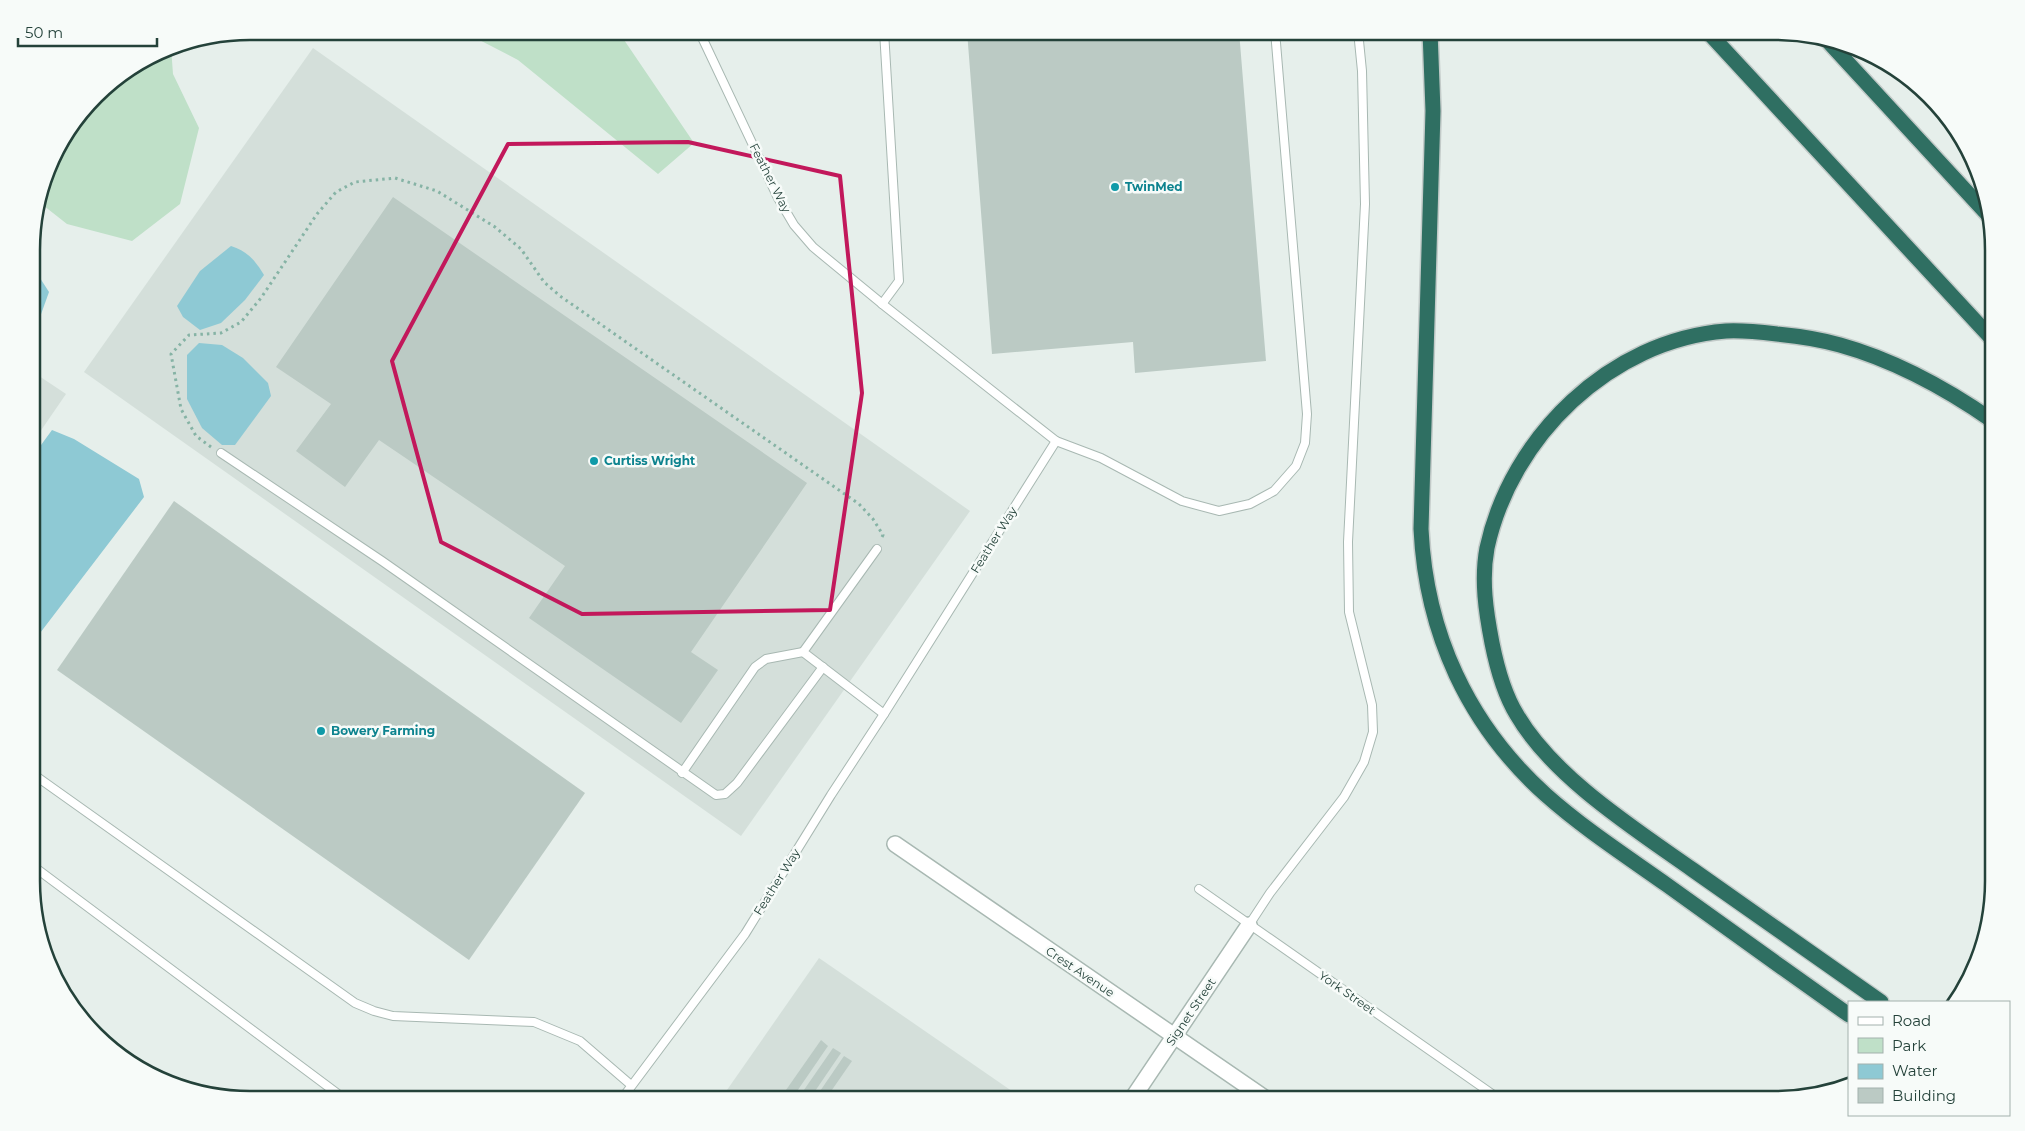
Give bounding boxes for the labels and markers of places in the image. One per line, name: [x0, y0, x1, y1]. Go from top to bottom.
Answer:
place label: TwinMed: [1125, 179, 1183, 194]
marker: TwinMed: [1109, 181, 1121, 193]
place label: Curtiss Wright: [604, 453, 696, 468]
marker: Curtiss Wright: [588, 455, 600, 467]
place label: Bowery Farming: [331, 723, 435, 738]
marker: Bowery Farming: [315, 725, 327, 737]

